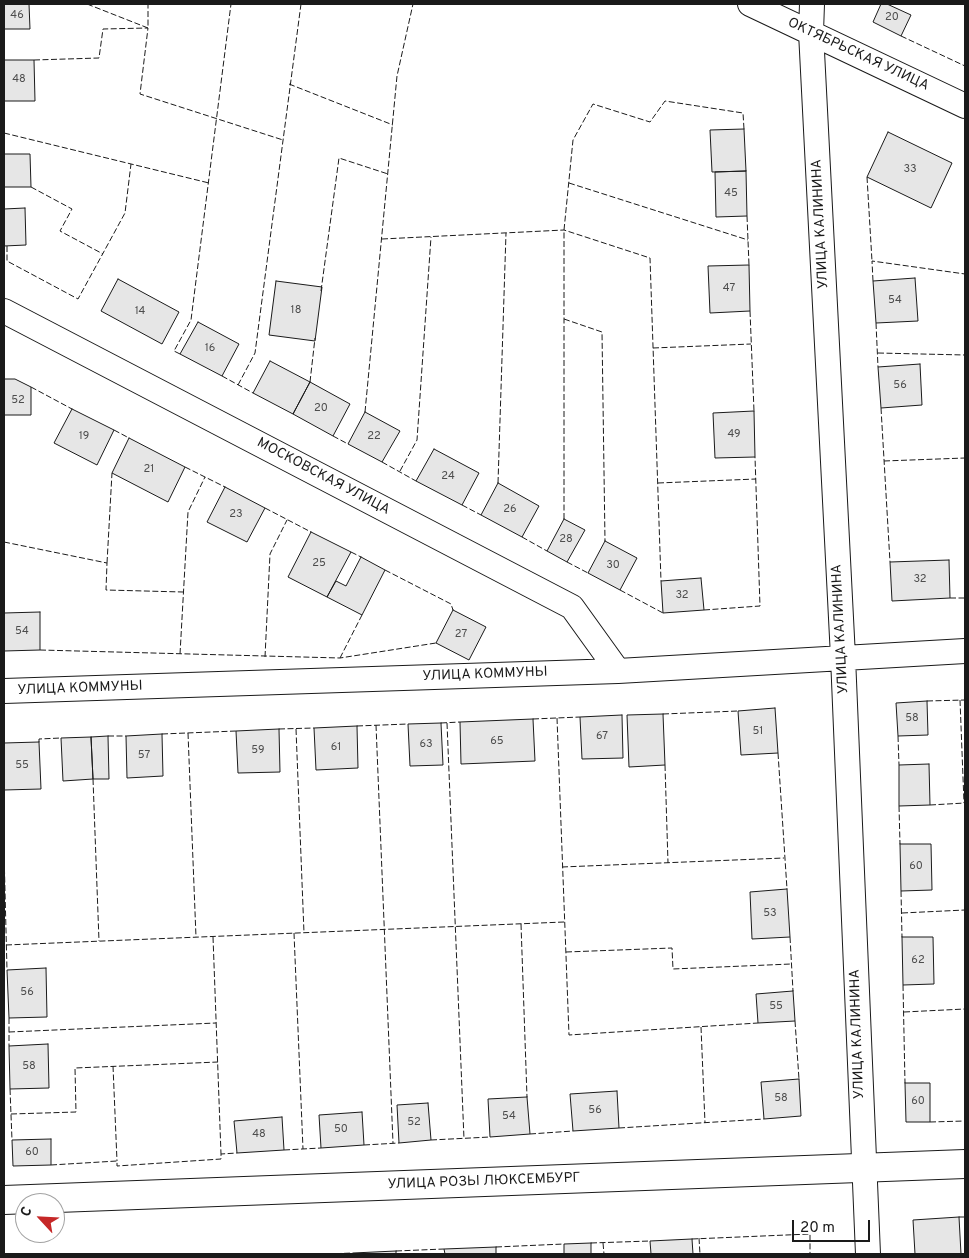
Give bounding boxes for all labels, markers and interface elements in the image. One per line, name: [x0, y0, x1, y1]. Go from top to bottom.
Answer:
house number: 46: [10, 9, 24, 23]
house number: 20: [885, 11, 899, 25]
street label: ОКТЯБРЬСКАЯ УЛИЦА: [785, 15, 931, 95]
house number: 48: [12, 73, 26, 87]
street label: УЛИЦА КАЛИНИНА: [809, 159, 833, 289]
house number: 33: [903, 163, 917, 177]
house number: 45: [724, 187, 738, 201]
house number: 47: [723, 282, 735, 296]
house number: 54: [888, 294, 902, 308]
house number: 18: [291, 304, 301, 318]
house number: 14: [135, 305, 145, 319]
house number: 16: [205, 342, 215, 356]
house number: 56: [893, 379, 907, 393]
house number: 52: [11, 394, 25, 408]
house number: 20: [314, 402, 328, 416]
house number: 49: [727, 428, 741, 442]
house number: 19: [79, 430, 89, 444]
house number: 22: [367, 430, 381, 444]
street label: МОСКОВСКАЯ УЛИЦА: [254, 435, 392, 519]
house number: 21: [144, 463, 154, 477]
house number: 24: [441, 470, 455, 484]
house number: 26: [503, 503, 517, 517]
house number: 23: [229, 508, 243, 522]
house number: 28: [559, 533, 573, 547]
house number: 25: [312, 557, 326, 571]
house number: 30: [606, 559, 620, 573]
street label: УЛИЦА КАЛИНИНА: [829, 564, 853, 694]
house number: 32: [913, 573, 927, 587]
house number: 32: [675, 589, 689, 603]
house number: 54: [15, 625, 29, 639]
house number: 27: [455, 628, 467, 642]
street label: УЛИЦА КОММУНЫ: [422, 664, 548, 686]
street label: УЛИЦА КОММУНЫ: [17, 678, 143, 700]
house number: 58: [905, 712, 919, 726]
house number: 51: [753, 725, 763, 739]
house number: 67: [596, 730, 608, 744]
house number: 65: [490, 735, 504, 749]
house number: 63: [419, 738, 433, 752]
house number: 61: [331, 741, 341, 755]
house number: 59: [251, 744, 265, 758]
house number: 57: [138, 749, 150, 763]
house number: 55: [15, 759, 29, 773]
house number: 60: [909, 860, 923, 874]
house number: 53: [763, 907, 777, 921]
house number: 62: [911, 954, 925, 968]
street label: УЛИЦА КАЛИНИНА: [847, 969, 869, 1099]
house number: 56: [20, 986, 34, 1000]
house number: 55: [769, 1000, 783, 1014]
house number: 58: [22, 1060, 36, 1074]
house number: 58: [774, 1092, 788, 1106]
house number: 60: [911, 1095, 925, 1109]
house number: 56: [588, 1104, 602, 1118]
house number: 54: [502, 1110, 516, 1124]
house number: 52: [407, 1116, 421, 1130]
house number: 50: [334, 1123, 348, 1137]
house number: 48: [252, 1128, 266, 1142]
house number: 60: [25, 1146, 39, 1160]
street label: УЛИЦА РОЗЫ ЛЮКСЕМБУРГ: [387, 1170, 581, 1194]
north arrow: [15, 1193, 65, 1243]
text: С: [17, 1204, 36, 1220]
scale bar: [794, 1210, 872, 1242]
text: 20 m: [800, 1219, 835, 1238]

